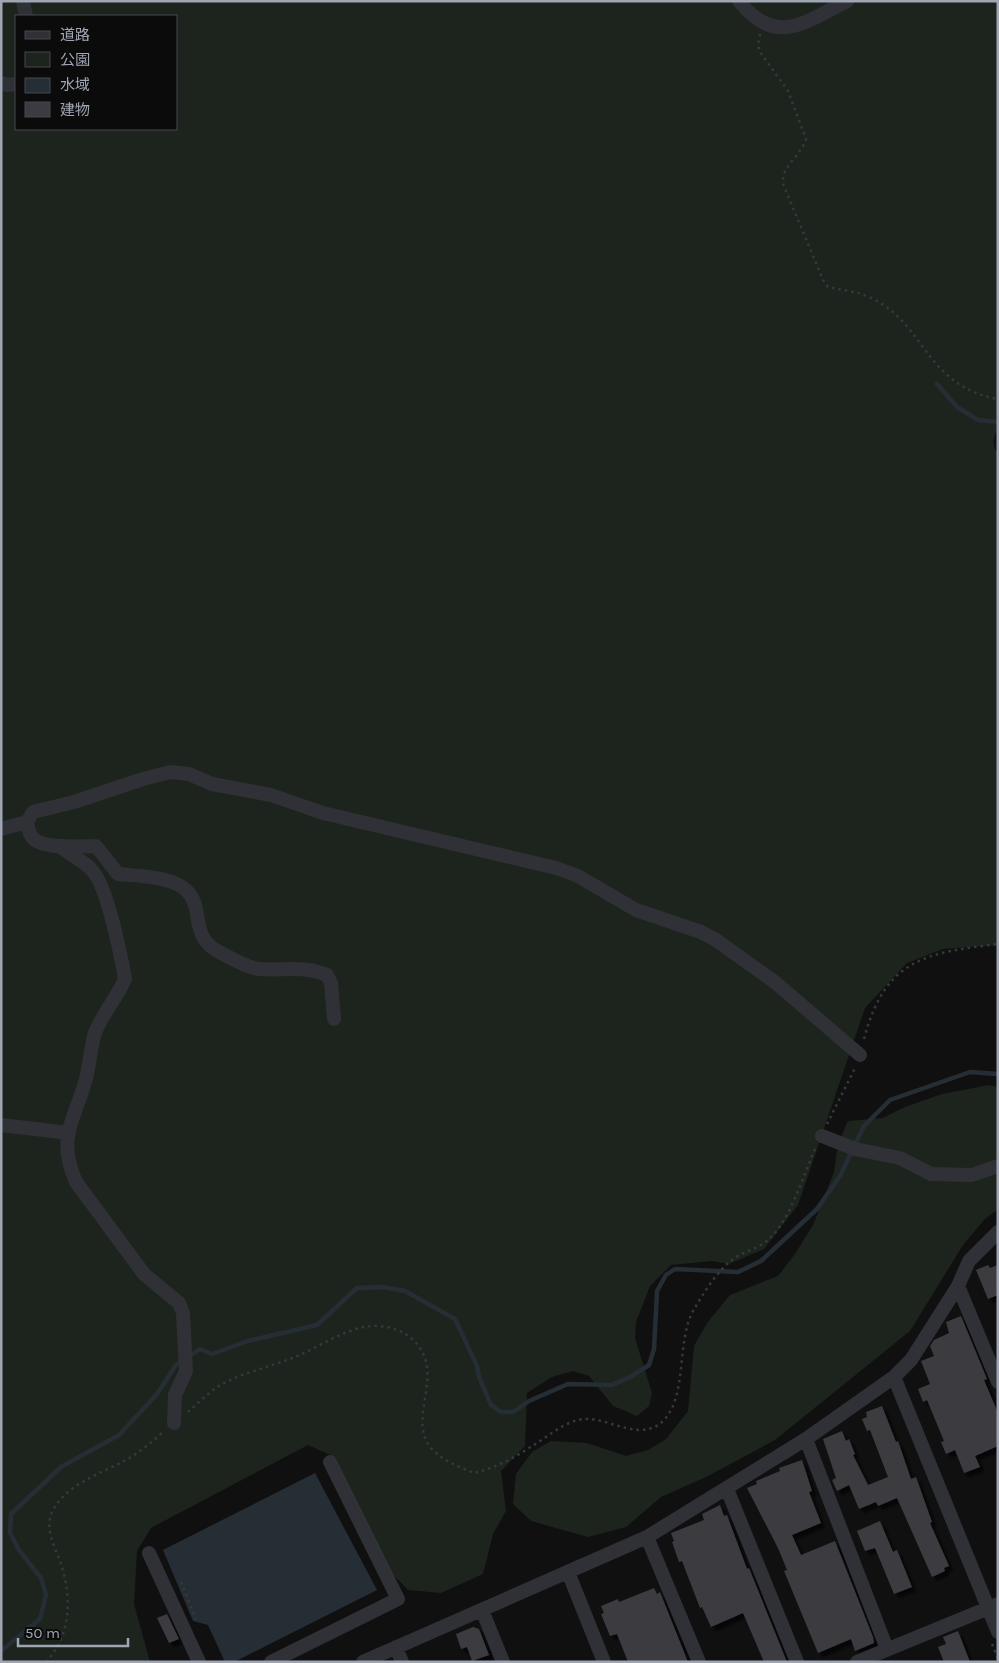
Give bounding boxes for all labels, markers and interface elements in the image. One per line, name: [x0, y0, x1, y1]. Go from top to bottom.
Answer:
legend: [15, 15, 178, 130]
text: 道路: [60, 26, 90, 44]
text: 公園: [60, 51, 90, 69]
text: 水域: [60, 76, 90, 94]
text: 建物: [60, 101, 90, 119]
scale bar: [18, 1616, 128, 1648]
text: 50 m: [25, 1624, 60, 1642]

